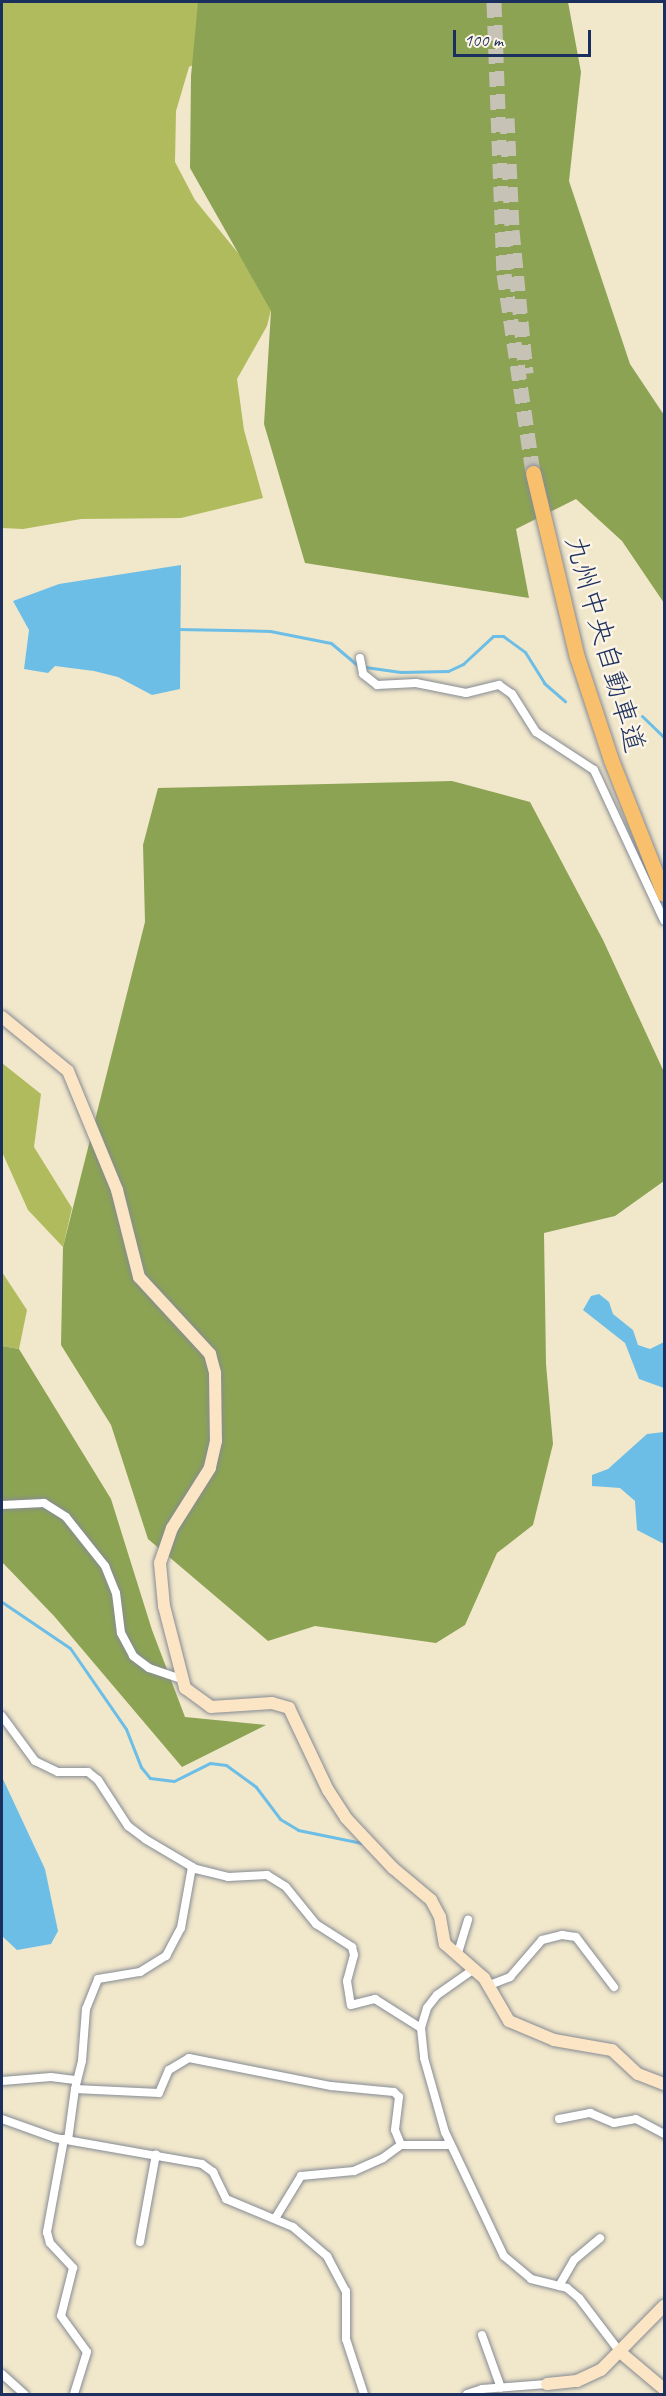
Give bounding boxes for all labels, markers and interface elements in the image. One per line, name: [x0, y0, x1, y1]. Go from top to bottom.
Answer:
scale bar: [456, 18, 594, 56]
text: 100 m: [464, 29, 503, 51]
street label: 九州中央自動車道: [558, 532, 652, 756]

